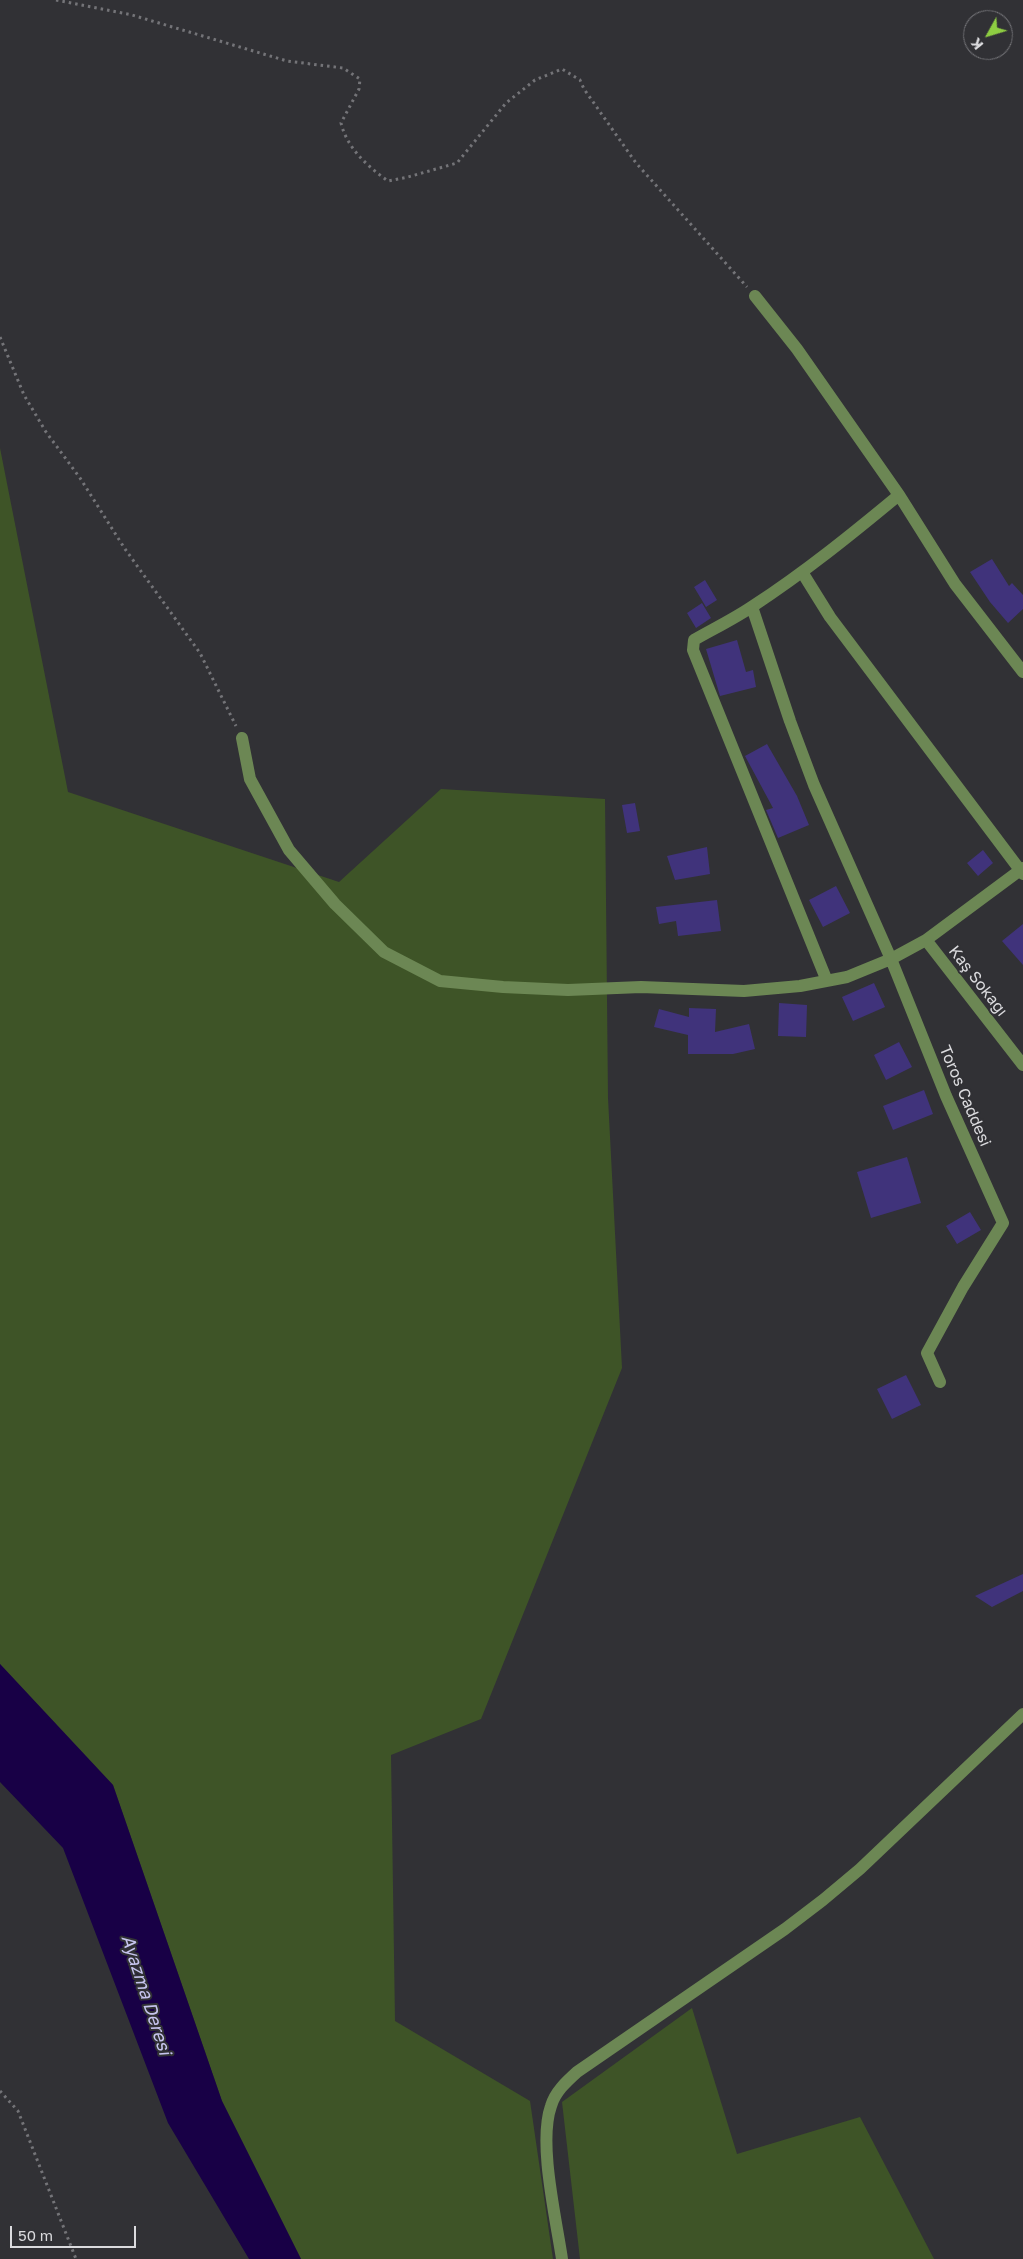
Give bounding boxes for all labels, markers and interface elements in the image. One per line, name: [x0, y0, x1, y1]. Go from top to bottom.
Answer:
north arrow: [963, 10, 1013, 60]
text: K: [967, 35, 987, 53]
street label: Kaş Sokağı: [944, 942, 1012, 1020]
street label: Toros Caddesi: [935, 1043, 995, 1149]
water label: Ayazma Deresi: [116, 1932, 176, 2058]
scale bar: [12, 2216, 139, 2248]
text: 50 m: [18, 2226, 53, 2244]

